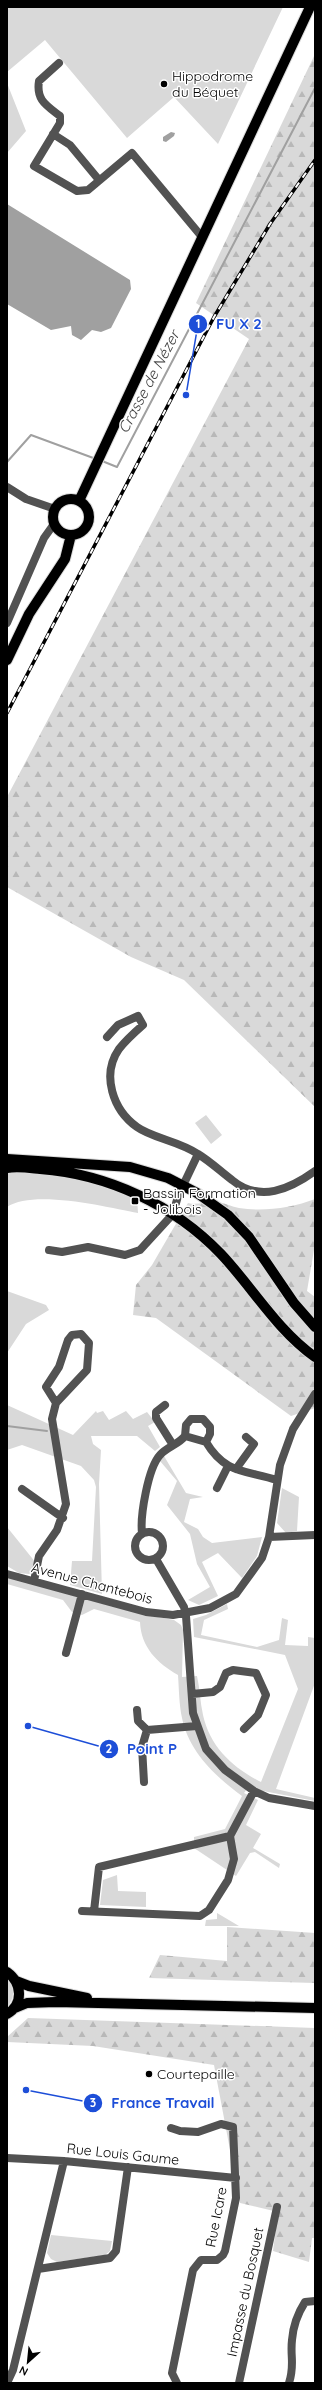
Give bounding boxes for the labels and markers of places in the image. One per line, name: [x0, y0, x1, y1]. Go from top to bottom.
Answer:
place label: Hippodrome du Béquet: [172, 67, 253, 101]
marker: Hippodrome du Béquet: [159, 79, 169, 89]
callout: FU X 2: [188, 310, 270, 337]
place label: Bassin Formation - Jolibois: [143, 1184, 256, 1218]
marker: Bassin Formation - Jolibois: [130, 1196, 140, 1206]
callout: Point P: [99, 1736, 185, 1763]
place label: Courtepaille: [157, 2065, 235, 2083]
marker: Courtepaille: [144, 2069, 154, 2079]
callout: France Travail: [83, 2089, 223, 2116]

